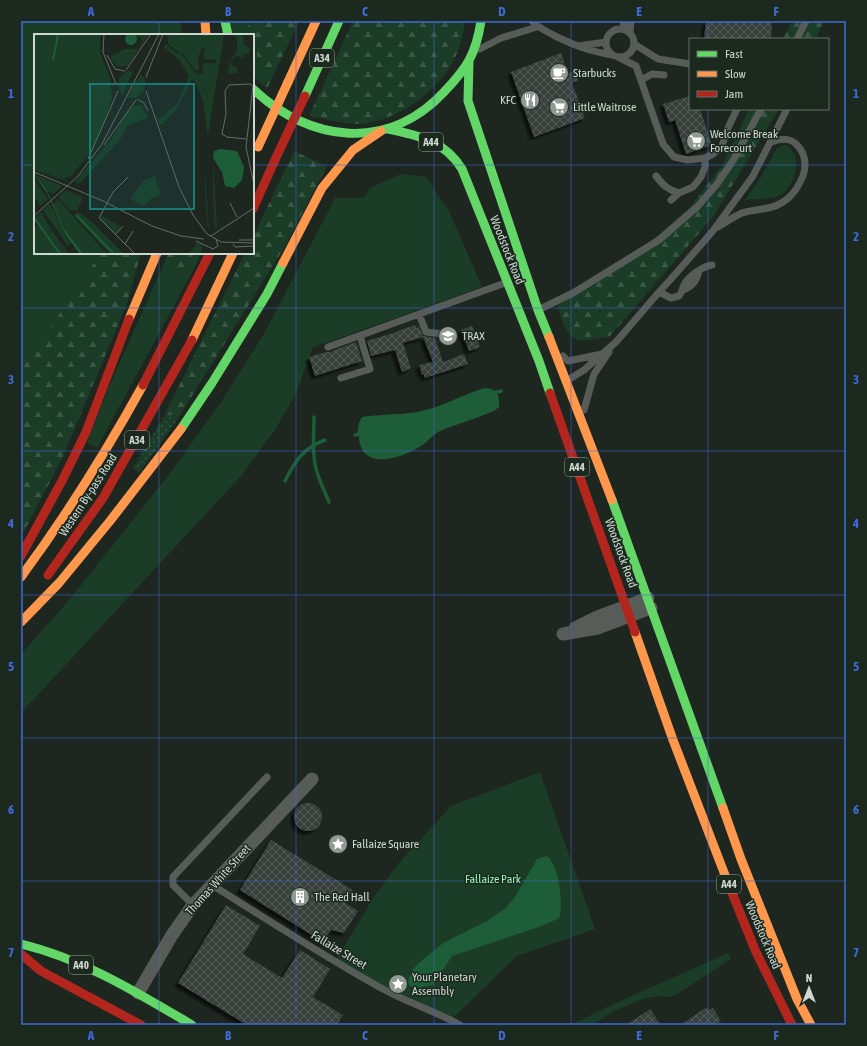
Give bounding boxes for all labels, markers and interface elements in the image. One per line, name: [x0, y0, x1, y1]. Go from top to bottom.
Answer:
text: A: [87, 4, 95, 19]
text: B: [225, 4, 232, 19]
text: C: [362, 4, 368, 19]
text: D: [498, 4, 506, 19]
text: E: [636, 4, 642, 19]
text: F: [773, 4, 779, 19]
inset map: [34, 34, 254, 254]
legend: [689, 38, 829, 110]
text: Fast: [725, 47, 743, 61]
road number: A34: [310, 49, 334, 67]
cafe icon: Starbucks: [548, 62, 570, 84]
place label: Starbucks: [573, 66, 616, 80]
text: Slow: [725, 67, 746, 81]
text: 1: [8, 86, 14, 101]
text: 1: [853, 86, 859, 101]
text: Jam: [725, 87, 743, 101]
restaurant icon: KFC: [519, 89, 541, 111]
place label: KFC: [500, 93, 517, 107]
supermarket icon: Little Waitrose: [548, 96, 570, 118]
place label: Little Waitrose: [573, 100, 636, 114]
place label: Welcome Break Forecourt: [710, 127, 779, 155]
supermarket icon: Welcome Break Forecourt: [685, 130, 707, 152]
road number: A44: [419, 133, 443, 151]
street label: Woodstock Road: [487, 214, 527, 286]
text: 2: [8, 229, 14, 244]
text: 2: [853, 229, 859, 244]
school or university icon: TRAX: [437, 325, 459, 347]
place label: TRAX: [462, 329, 485, 343]
text: 3: [8, 372, 14, 387]
text: 3: [853, 372, 859, 387]
road number: A34: [125, 431, 149, 449]
street label: Western By-pass Road: [56, 451, 120, 539]
road number: A44: [565, 458, 589, 476]
text: 4: [7, 516, 14, 531]
street label: Woodstock Road: [602, 516, 640, 590]
text: 4: [852, 516, 859, 531]
text: 5: [8, 659, 14, 674]
text: 5: [853, 659, 859, 674]
text: 6: [8, 802, 14, 817]
text: 6: [853, 802, 859, 817]
place icon: Fallaize Square: [327, 833, 349, 855]
place label: Fallaize Square: [352, 837, 419, 851]
street label: Thomas White Street: [182, 841, 254, 918]
park label: Fallaize Park: [465, 872, 522, 886]
road number: A44: [717, 875, 741, 893]
building icon: The Red Hall: [289, 886, 311, 908]
place label: The Red Hall: [314, 890, 370, 904]
street label: Woodstock Road: [742, 899, 784, 971]
street label: Fallaize Street: [309, 928, 370, 972]
text: 7: [8, 945, 14, 960]
text: 7: [853, 945, 859, 960]
road number: A40: [69, 956, 93, 974]
north arrow: [789, 968, 829, 1008]
place label: Your Planetary Assembly: [412, 970, 477, 998]
text: N: [806, 972, 812, 984]
place icon: Your Planetary Assembly: [387, 973, 409, 995]
text: A: [87, 1028, 95, 1043]
text: B: [225, 1028, 232, 1043]
text: C: [362, 1028, 368, 1043]
text: D: [498, 1028, 506, 1043]
text: E: [636, 1028, 642, 1043]
text: F: [773, 1028, 779, 1043]

